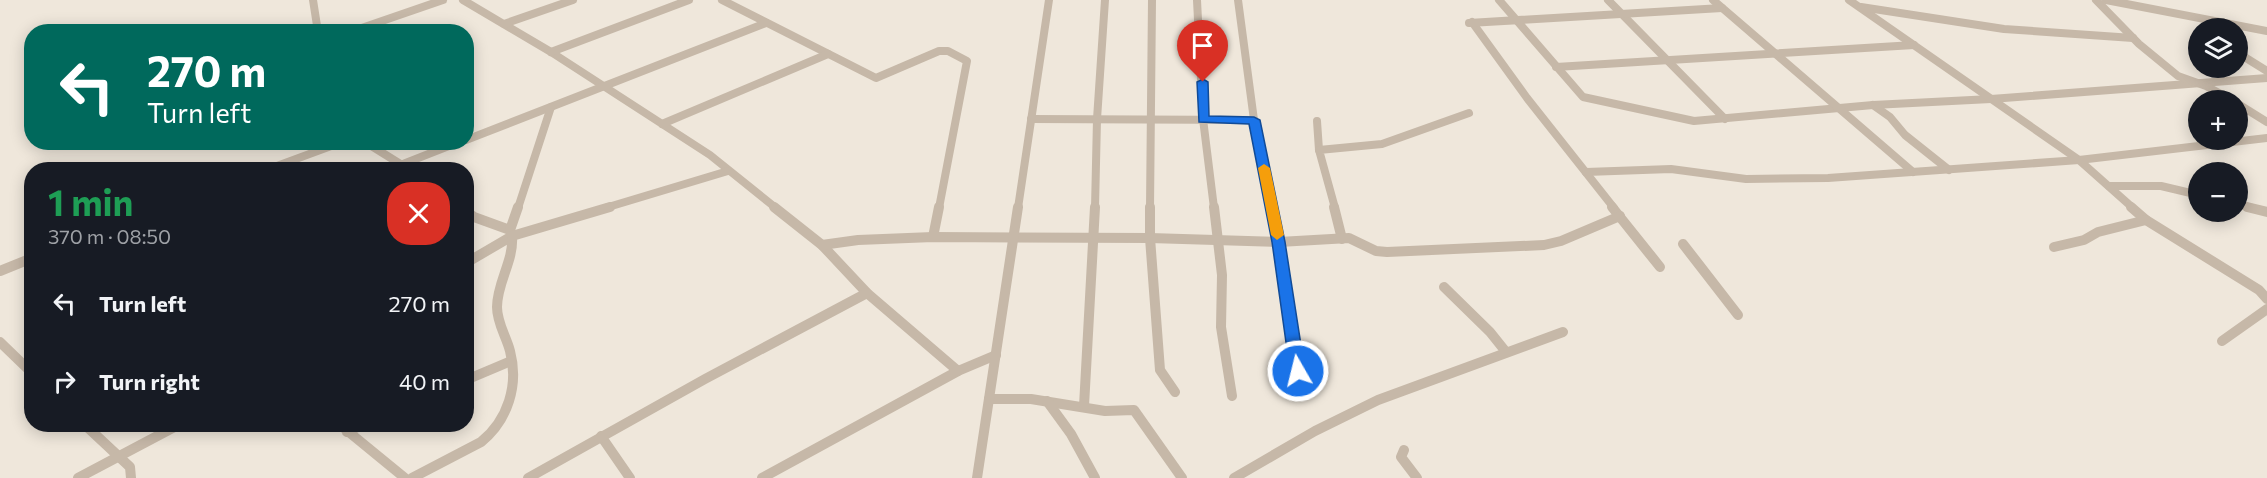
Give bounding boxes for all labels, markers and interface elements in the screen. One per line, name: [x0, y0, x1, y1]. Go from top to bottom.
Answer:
map controls: [2188, 18, 2248, 222]
button: layers: [2188, 18, 2248, 78]
pin: [1177, 20, 1228, 82]
icon: arrive: [1186, 29, 1219, 62]
text: 270 m: [147, 44, 266, 96]
icon: left: [48, 48, 126, 126]
button: +: [2188, 90, 2248, 150]
text: Turn left: [147, 96, 251, 129]
button: −: [2188, 162, 2248, 222]
text: 1 min: [48, 179, 133, 223]
button: close: [387, 182, 450, 245]
text: 370 m · 08:50: [48, 224, 171, 248]
icon: left: [48, 287, 81, 320]
text: Turn left: [99, 290, 186, 317]
text: 270 m: [389, 290, 450, 317]
position arrow: [1266, 339, 1330, 403]
icon: right: [48, 365, 81, 398]
text: Turn right: [99, 368, 200, 395]
text: 40 m: [399, 368, 450, 395]

